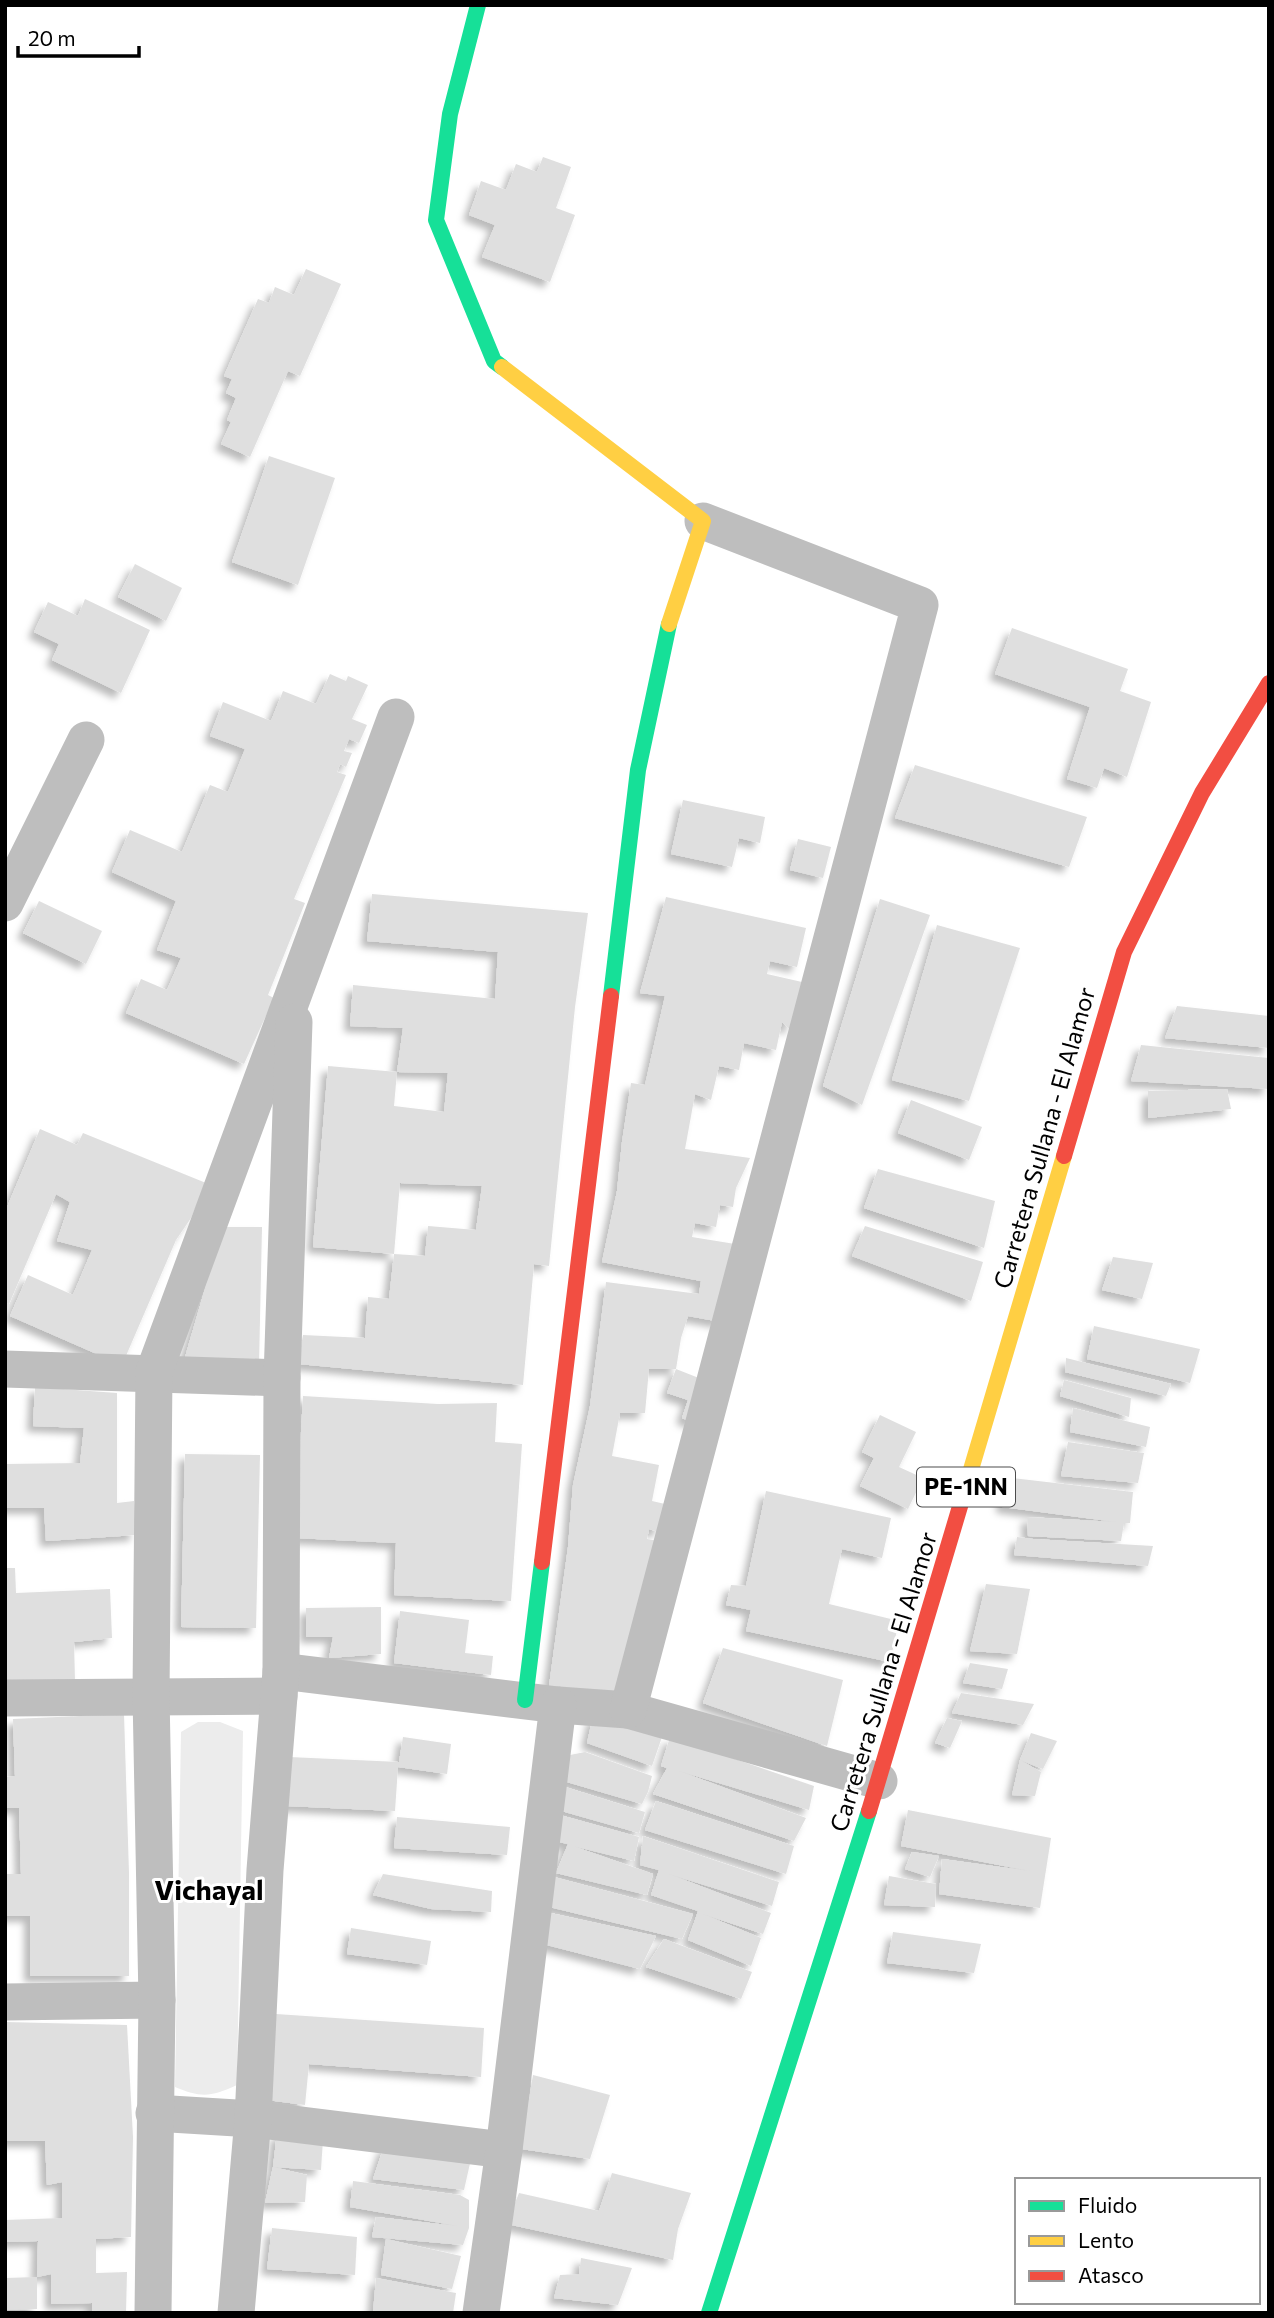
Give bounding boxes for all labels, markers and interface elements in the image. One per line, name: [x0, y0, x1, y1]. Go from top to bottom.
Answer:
scale bar: [18, 14, 138, 58]
text: 20 m: [28, 25, 76, 50]
street label: Carretera Sullana - El Alamor: [987, 983, 1101, 1292]
road number: PE-1NN: [917, 1468, 1015, 1506]
street label: Carretera Sullana - El Alamor: [823, 1528, 942, 1835]
district label: Vichayal: [154, 1872, 264, 1906]
legend: [1015, 2178, 1260, 2304]
text: Fluido: [1078, 2192, 1137, 2217]
text: Lento: [1078, 2227, 1134, 2252]
text: Atasco: [1078, 2262, 1144, 2287]

